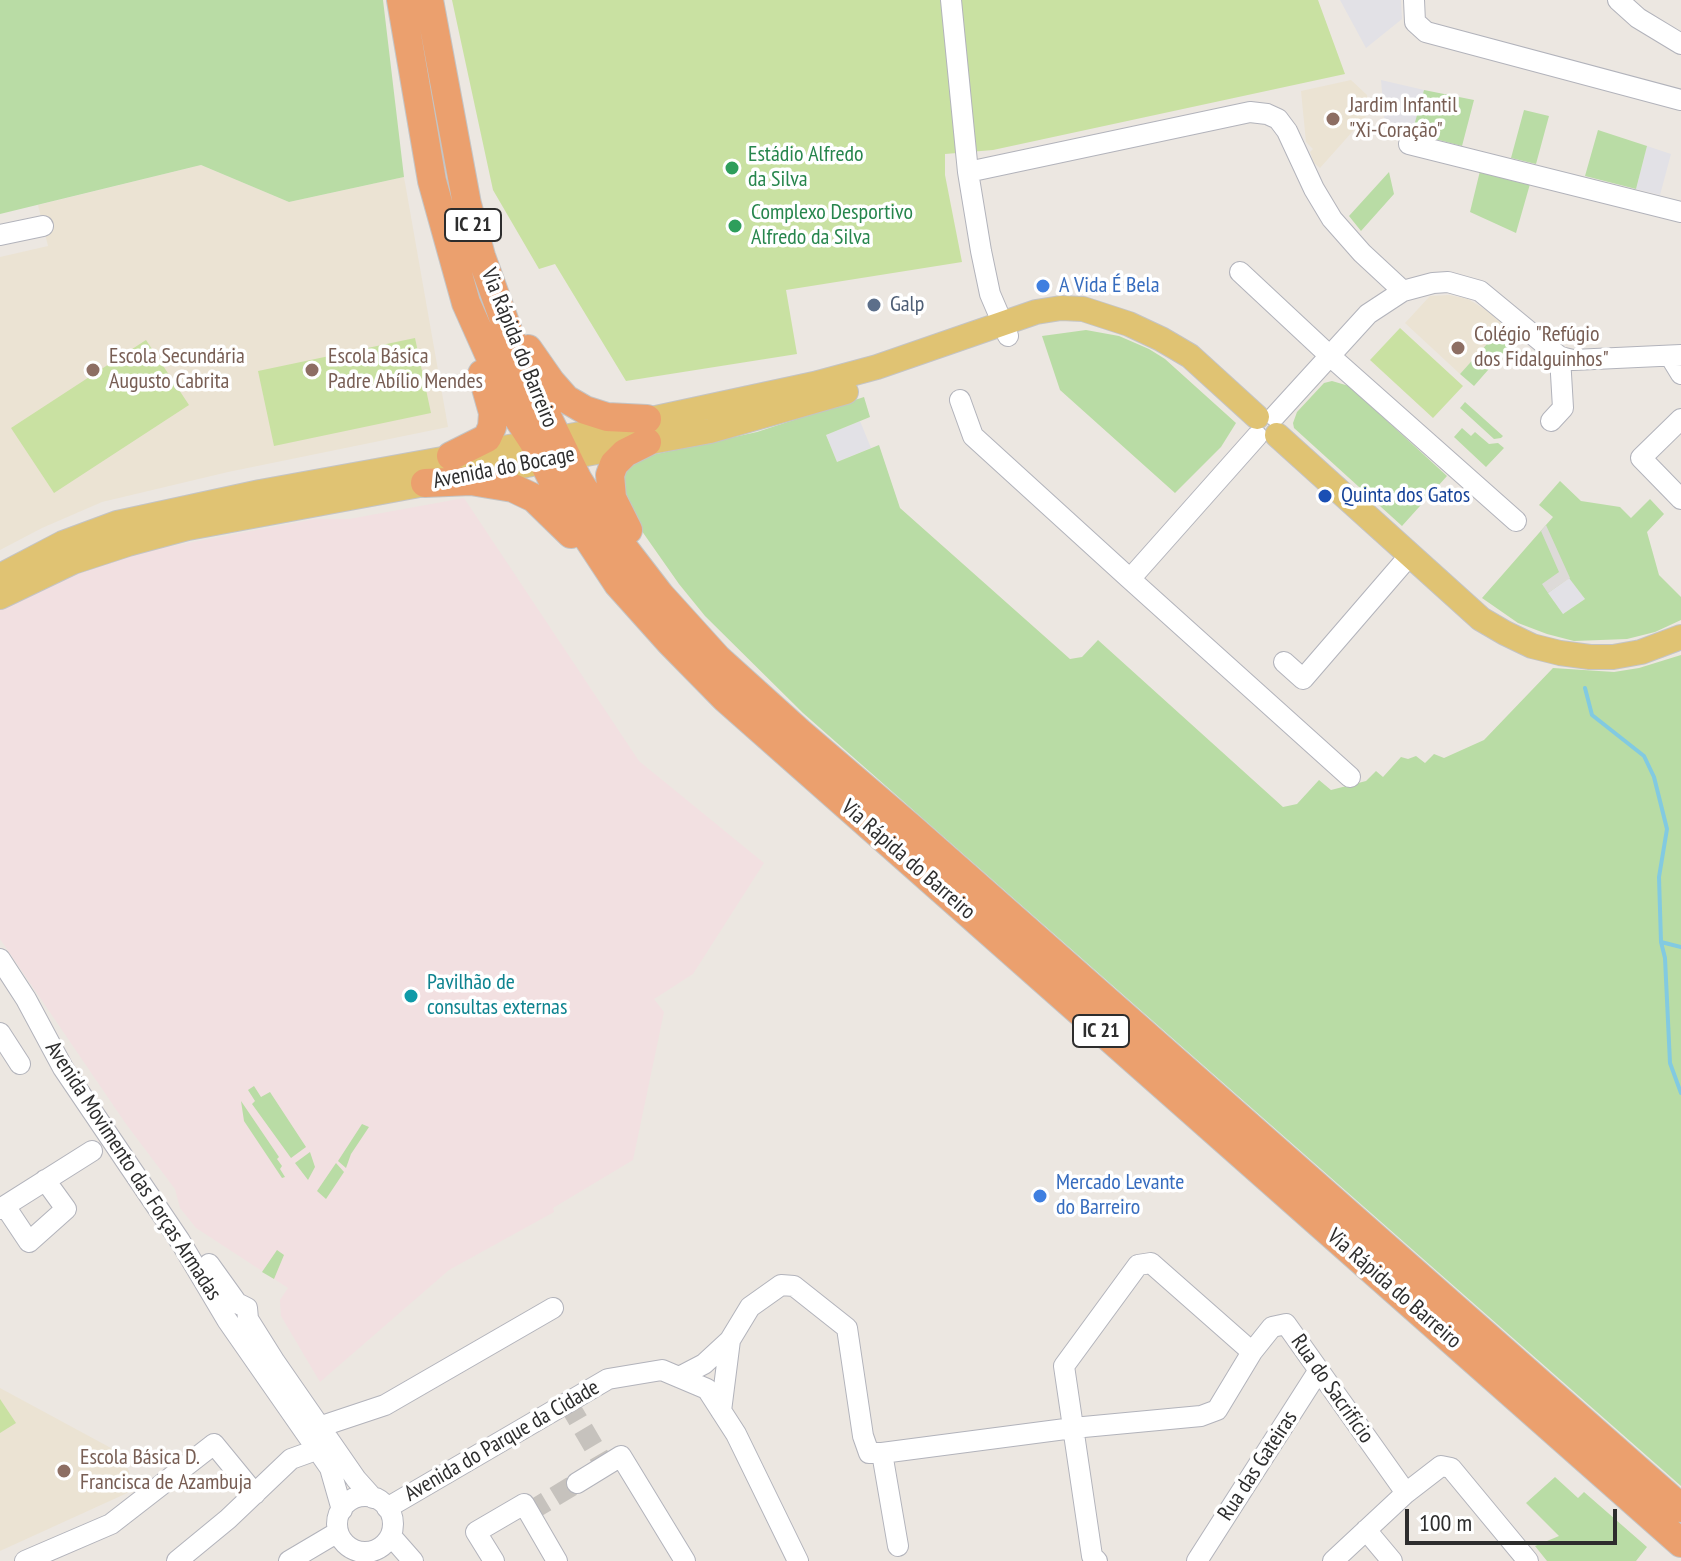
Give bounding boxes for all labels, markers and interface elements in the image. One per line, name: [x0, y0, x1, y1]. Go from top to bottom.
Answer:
place label: Jardim Infantil "Xi-Coração": [1349, 93, 1457, 144]
marker: Jardim Infantil "Xi-Coração": [1324, 110, 1342, 128]
place label: Estádio Alfredo da Silva: [748, 142, 864, 194]
marker: Estádio Alfredo da Silva: [723, 159, 741, 177]
place label: Complexo Desportivo Alfredo da Silva: [751, 200, 913, 252]
road number: IC 21: [445, 209, 501, 241]
marker: Complexo Desportivo Alfredo da Silva: [726, 217, 744, 235]
street label: Via Rápida do Barreiro: [475, 265, 563, 431]
place label: A Vida É Bela: [1059, 273, 1159, 299]
marker: A Vida É Bela: [1034, 277, 1052, 295]
place label: Galp: [890, 292, 924, 318]
marker: Galp: [865, 296, 883, 314]
place label: Colégio "Refúgio dos Fidalguinhos": [1474, 322, 1609, 374]
marker: Colégio "Refúgio dos Fidalguinhos": [1449, 339, 1467, 357]
place label: Escola Secundária Augusto Cabrita: [109, 344, 245, 396]
place label: Escola Básica Padre Abílio Mendes: [328, 344, 483, 396]
marker: Escola Secundária Augusto Cabrita: [84, 361, 102, 379]
marker: Escola Básica Padre Abílio Mendes: [303, 361, 321, 379]
street label: Avenida do Bocage: [431, 441, 577, 495]
place label: Quinta dos Gatos: [1341, 483, 1470, 509]
marker: Quinta dos Gatos: [1316, 487, 1334, 505]
street label: Via Rápida do Barreiro: [835, 794, 981, 926]
place label: Pavilhão de consultas externas: [427, 970, 567, 1022]
marker: Pavilhão de consultas externas: [402, 987, 420, 1005]
road number: IC 21: [1073, 1015, 1129, 1047]
street label: Avenida Movimento das Forças Armadas: [39, 1037, 227, 1305]
place label: Mercado Levante do Barreiro: [1056, 1170, 1184, 1222]
marker: Mercado Levante do Barreiro: [1031, 1187, 1049, 1205]
street label: Via Rápida do Barreiro: [1321, 1223, 1467, 1355]
street label: Rua do Sacrifício: [1285, 1330, 1379, 1448]
street label: Avenida do Parque da Cidade: [400, 1375, 604, 1507]
street label: Rua das Gateiras: [1213, 1406, 1303, 1526]
place label: Escola Básica D. Francisca de Azambuja: [80, 1445, 252, 1496]
marker: Escola Básica D. Francisca de Azambuja: [55, 1462, 73, 1480]
scale bar: [1409, 1493, 1621, 1543]
text: 100 m: [1419, 1507, 1472, 1538]

